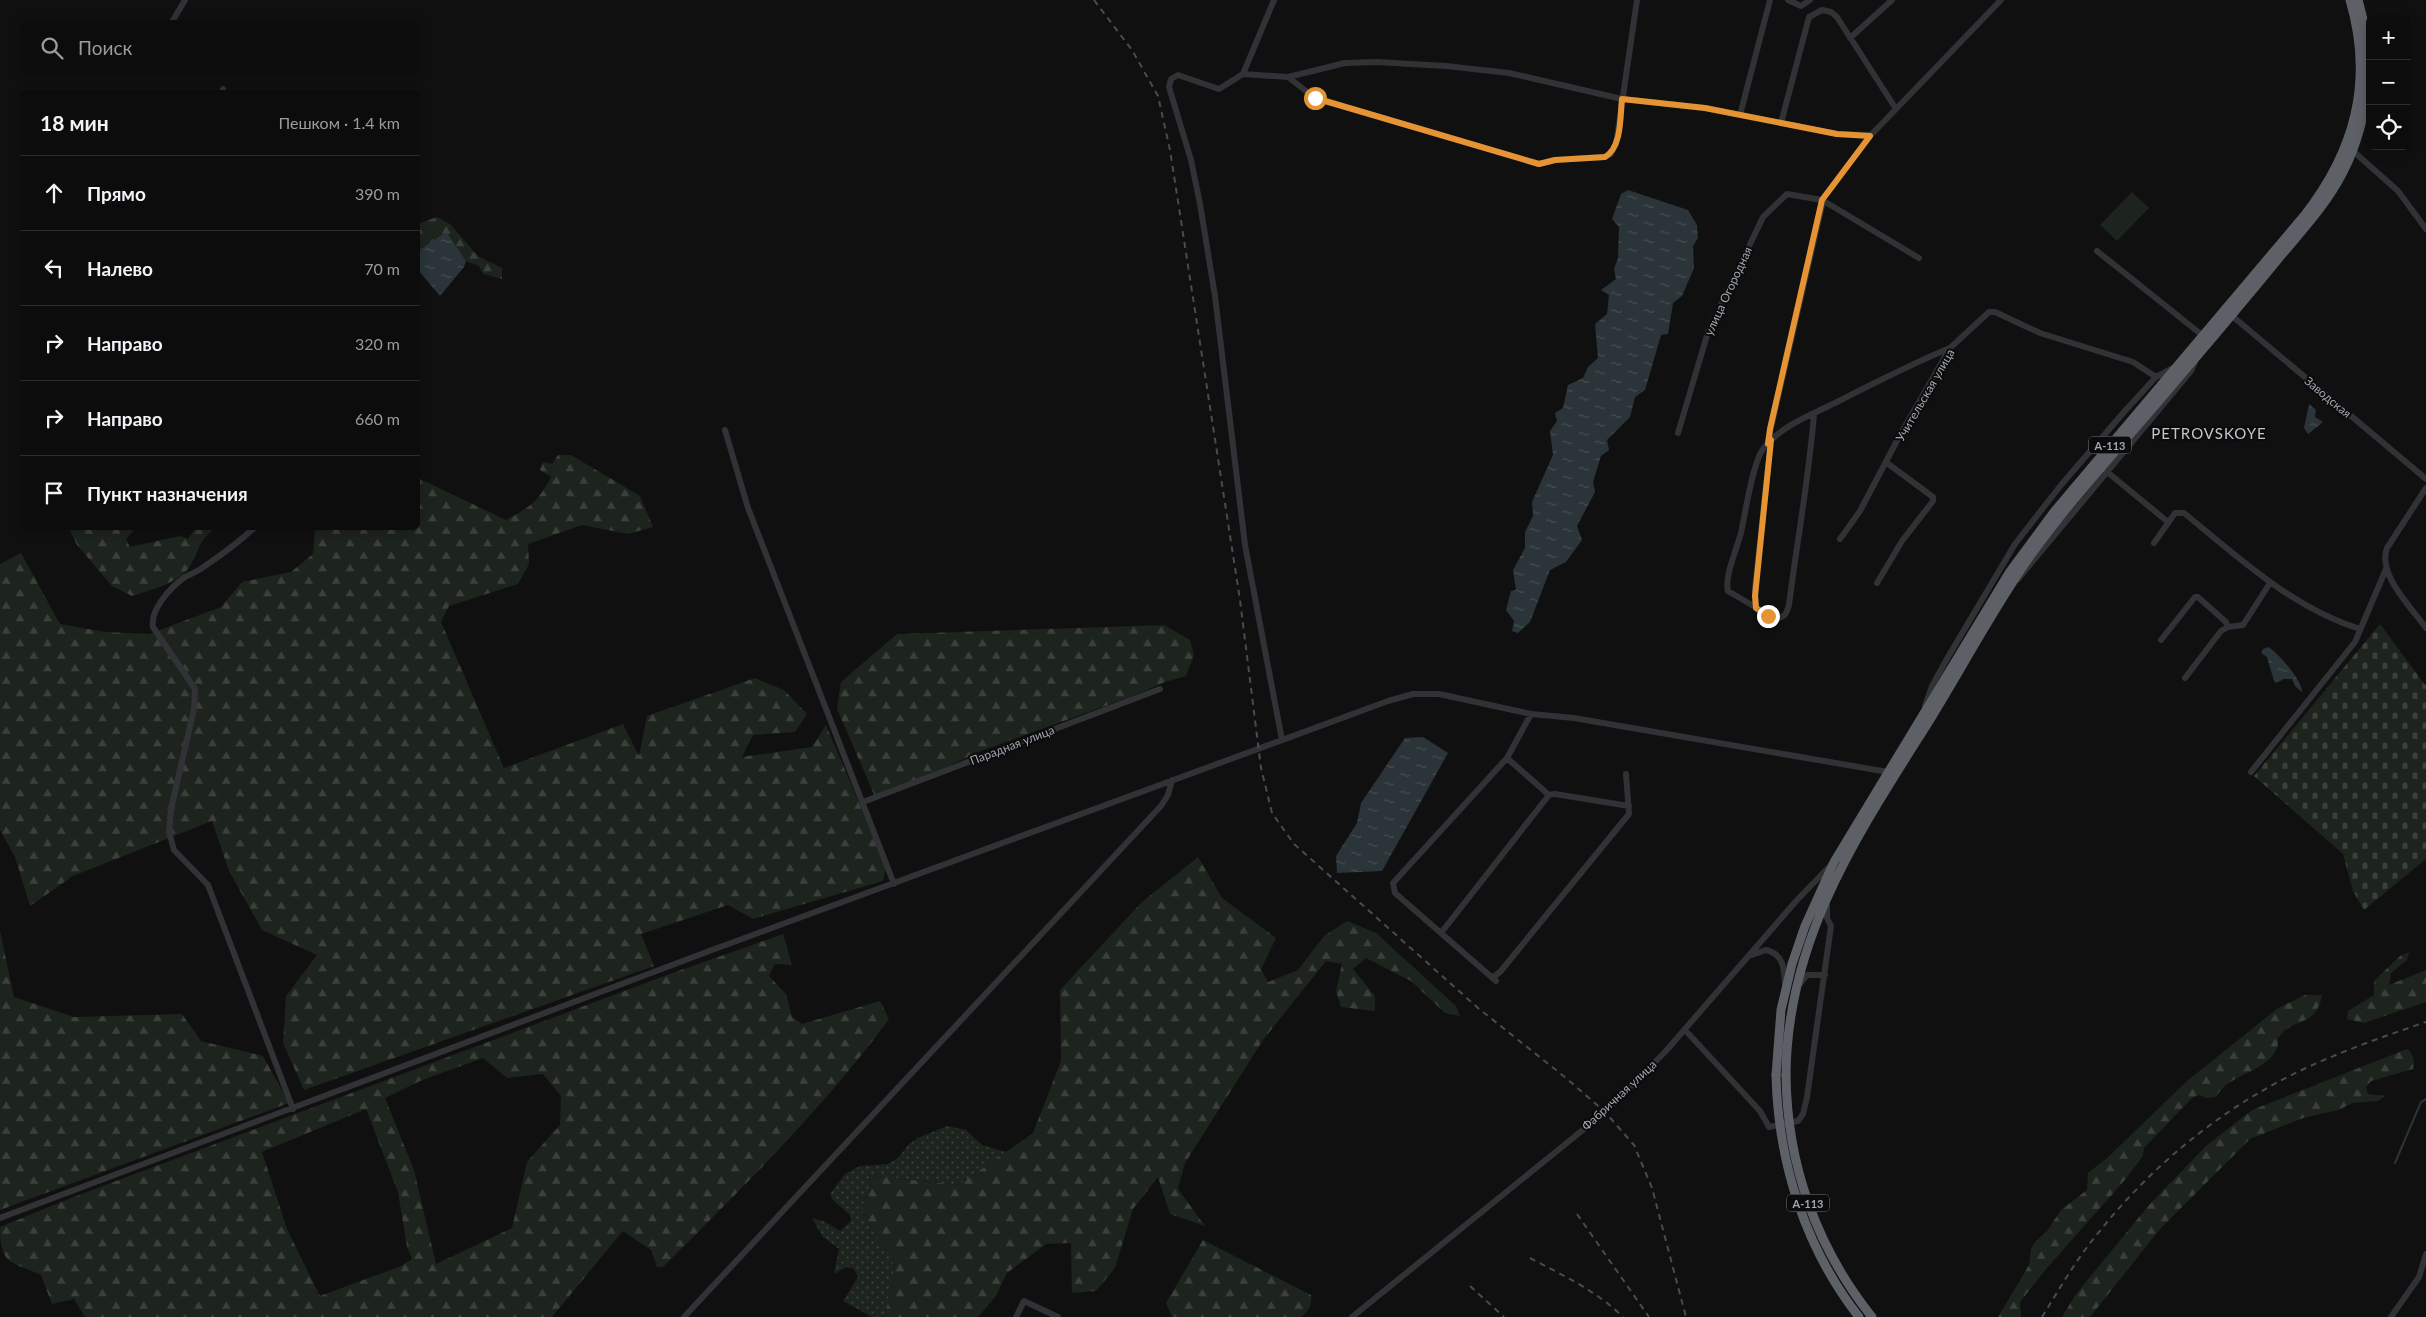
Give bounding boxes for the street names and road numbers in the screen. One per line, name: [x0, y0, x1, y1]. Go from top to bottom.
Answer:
street label: улица Огородная: [1701, 244, 1755, 338]
street label: Учительская улица: [1892, 346, 1958, 444]
street label: Заводская: [2302, 373, 2354, 421]
road number: А-113: [2089, 436, 2131, 454]
street label: Парадная улица: [968, 722, 1056, 768]
street label: Фабричная улица: [1579, 1057, 1659, 1133]
road number: А-113: [1787, 1194, 1829, 1212]

